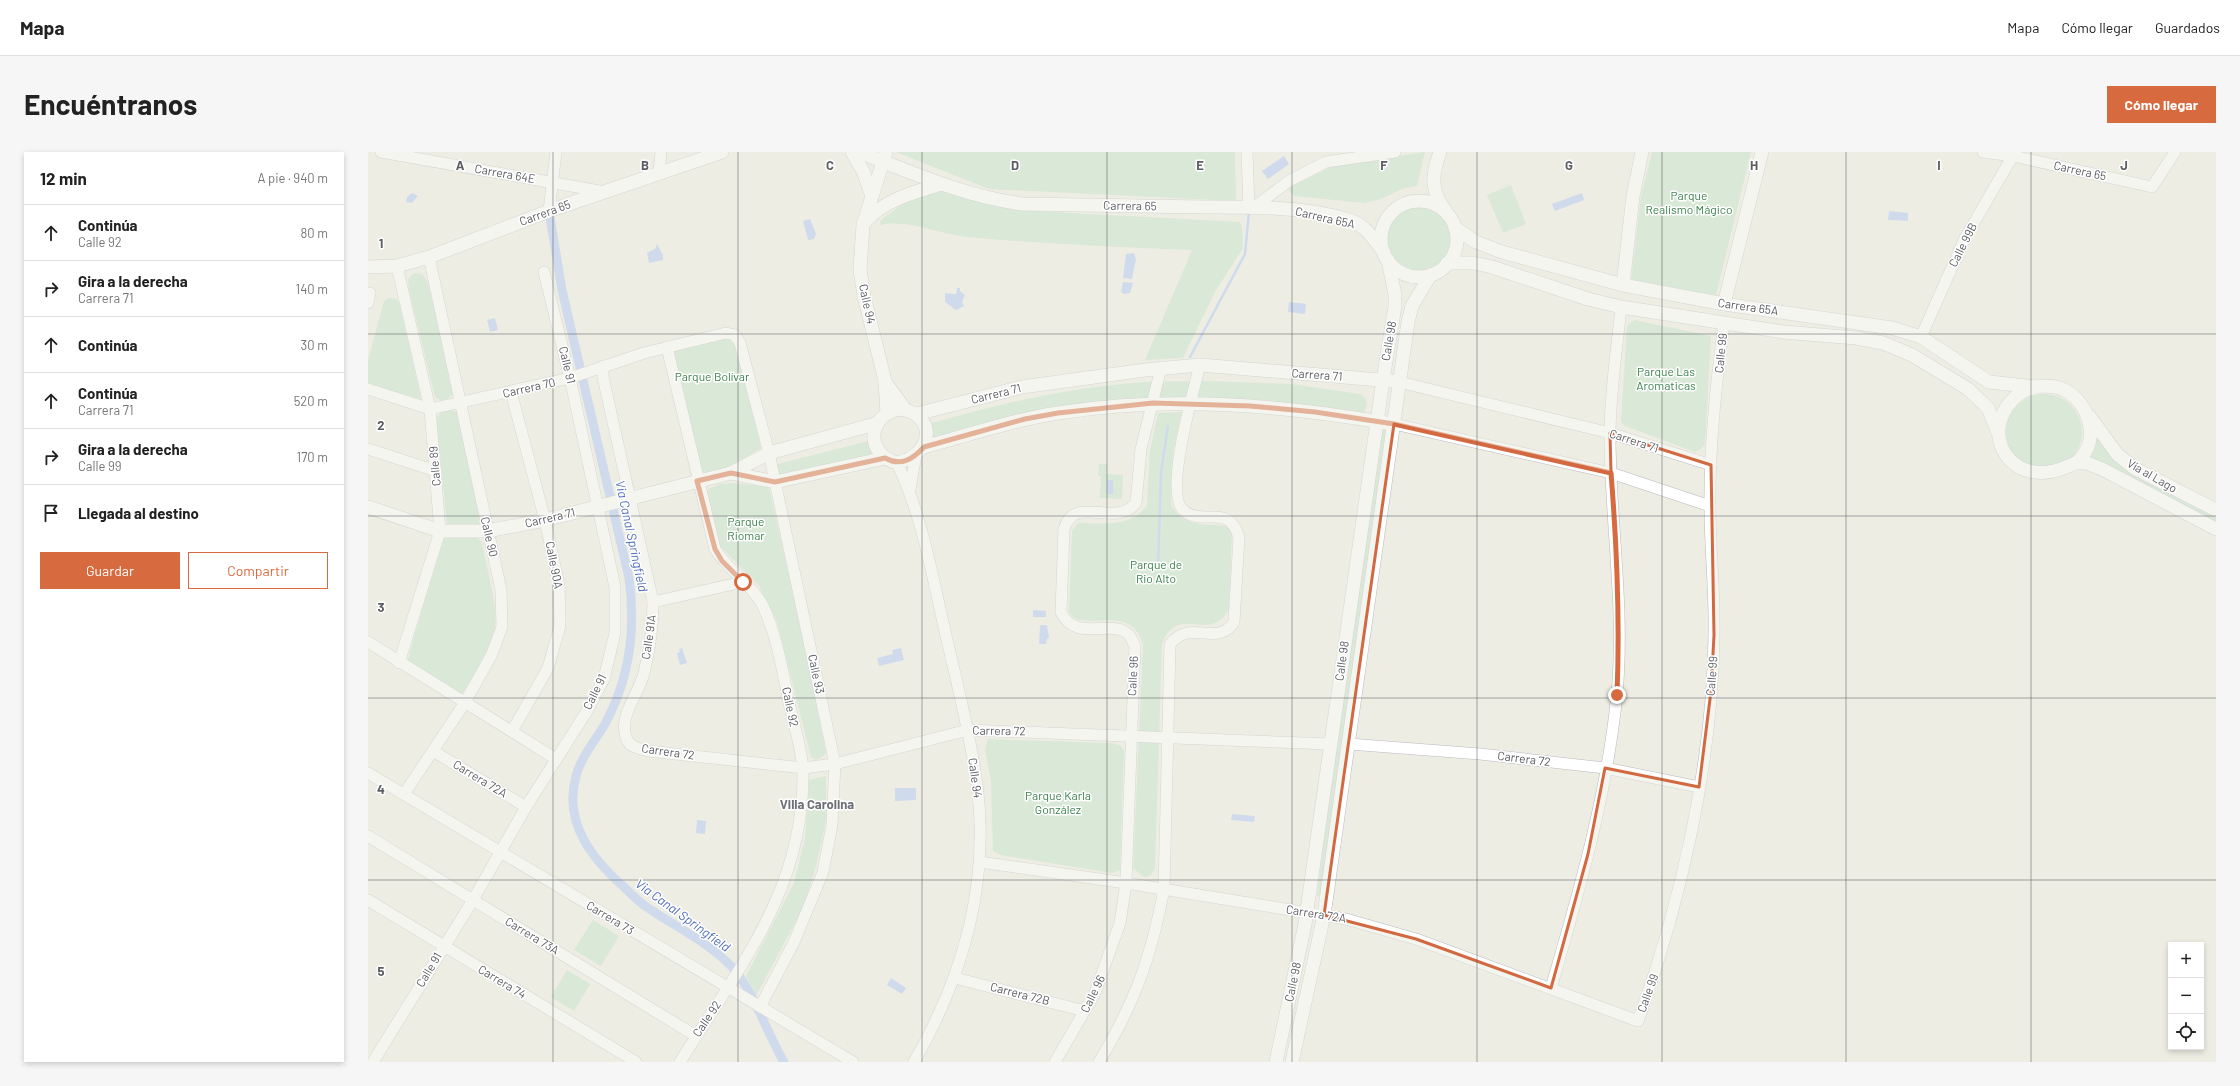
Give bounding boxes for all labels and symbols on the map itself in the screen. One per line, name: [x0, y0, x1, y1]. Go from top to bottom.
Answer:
text: A: [456, 157, 465, 173]
text: B: [641, 157, 649, 173]
text: C: [826, 157, 834, 173]
text: D: [1011, 157, 1019, 173]
text: E: [1196, 157, 1204, 173]
text: F: [1380, 157, 1388, 173]
text: G: [1565, 157, 1573, 173]
text: H: [1750, 157, 1758, 173]
text: I: [1937, 157, 1941, 173]
text: J: [2120, 157, 2128, 173]
street label: Carrera 65: [2053, 158, 2108, 182]
street label: Carrera 64E: [474, 161, 537, 185]
park label: Parque Realismo Mágico: [1645, 188, 1733, 216]
street label: Carrera 65: [517, 196, 572, 228]
street label: Carrera 65: [1103, 198, 1157, 212]
street label: Carrera 65A: [1294, 203, 1356, 231]
street label: Calle 99B: [1945, 220, 1979, 269]
text: 1: [379, 235, 383, 251]
street label: Calle 94: [857, 283, 879, 325]
street label: Carrera 65A: [1717, 295, 1779, 317]
street label: Calle 98: [1378, 320, 1398, 362]
street label: Calle 99: [1711, 332, 1729, 374]
street label: Calle 91: [557, 345, 579, 385]
park label: Parque Las Aromaticas: [1636, 364, 1696, 392]
street label: Carrera 71: [1291, 365, 1343, 383]
park label: Parque Bolívar: [675, 369, 750, 383]
street label: Carrera 70: [501, 374, 557, 400]
street label: Carrera 71: [969, 380, 1022, 406]
text: 2: [377, 417, 385, 433]
street label: Carrera 71: [1608, 425, 1661, 455]
street label: Calle 89: [425, 445, 443, 487]
street label: Vía al Lago: [2125, 455, 2180, 495]
water label: Via Canal Springfield: [612, 479, 652, 593]
street label: Carrera 71: [523, 504, 576, 530]
park label: Parque Riomar: [727, 514, 765, 542]
street label: Calle 90: [479, 515, 501, 558]
street label: Calle 90A: [544, 540, 566, 590]
park label: Parque de Rio Alto: [1130, 557, 1182, 585]
route start: [734, 573, 752, 591]
text: 3: [377, 599, 385, 615]
street label: Calle 91A: [638, 614, 658, 660]
street label: Calle 98: [1331, 640, 1351, 682]
street label: Calle 93: [806, 653, 828, 695]
street label: Calle 99: [1703, 655, 1719, 696]
street label: Calle 96: [1124, 656, 1140, 696]
street label: Calle 91: [580, 671, 609, 712]
street label: Calle 92: [780, 686, 802, 728]
route end: [1608, 686, 1626, 704]
street label: Carrera 72: [972, 723, 1026, 737]
street label: Carrera 72: [641, 740, 696, 762]
street label: Carrera 72: [1497, 748, 1551, 768]
street label: Carrera 72A: [451, 757, 510, 800]
street label: Calle 94: [966, 757, 986, 799]
text: 4: [377, 781, 385, 797]
park label: Parque Karla González: [1025, 788, 1091, 816]
district label: Villa Carolina: [780, 796, 854, 812]
water label: Via Canal Springfield: [632, 875, 734, 955]
street label: Carrera 73: [584, 897, 637, 937]
street label: Carrera 72A: [1285, 901, 1347, 925]
street label: Carrera 73A: [503, 914, 562, 957]
street label: Calle 91: [412, 950, 444, 989]
street label: Carrera 74: [476, 961, 529, 1001]
street label: Calle 98: [1281, 961, 1303, 1003]
text: 5: [377, 963, 385, 979]
street label: Calle 99: [1634, 971, 1661, 1014]
street label: Calle 96: [1077, 972, 1107, 1015]
street label: Carrera 72B: [989, 979, 1051, 1007]
street label: Calle 92: [689, 998, 723, 1039]

